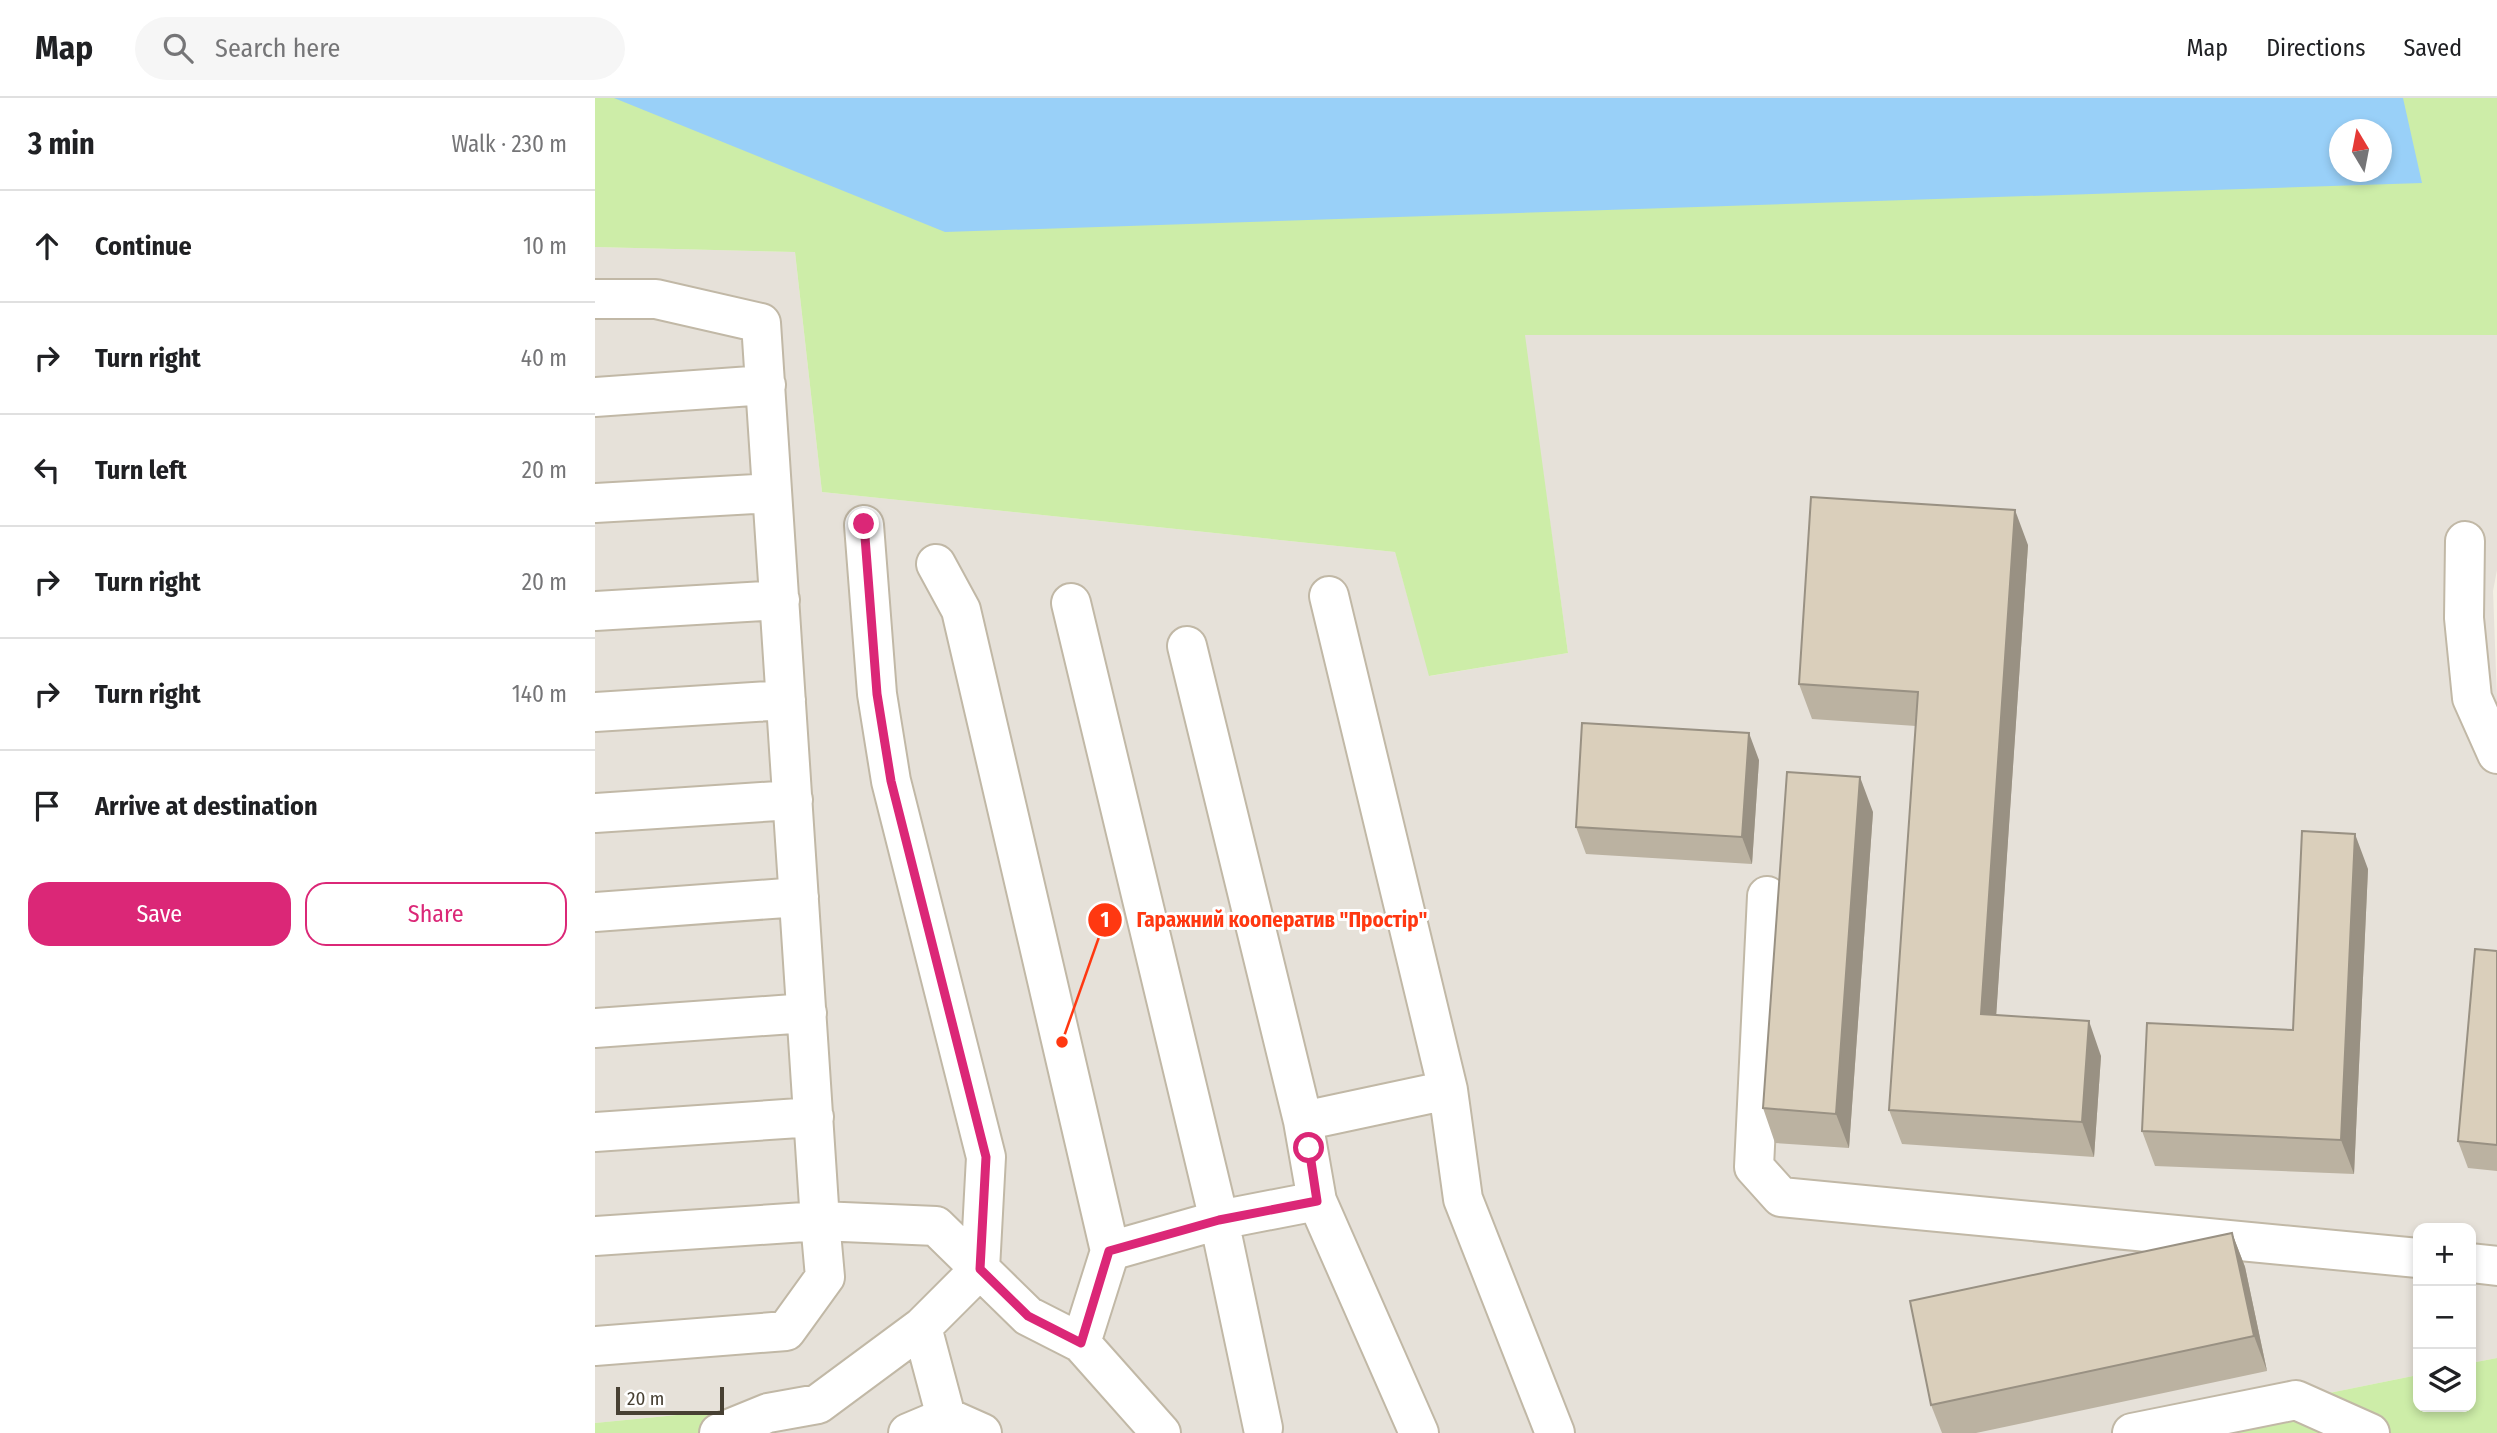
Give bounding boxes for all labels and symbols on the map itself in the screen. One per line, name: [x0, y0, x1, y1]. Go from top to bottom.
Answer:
north arrow: [2329, 119, 2392, 182]
route end: [848, 508, 879, 539]
callout: Гаражний кооператив "Простір": [1087, 899, 1441, 941]
text: 1: [1101, 907, 1109, 933]
text: Гаражний кооператив "Простір": [1137, 907, 1427, 933]
route start: [1293, 1132, 1324, 1163]
scale bar: [616, 1384, 725, 1416]

